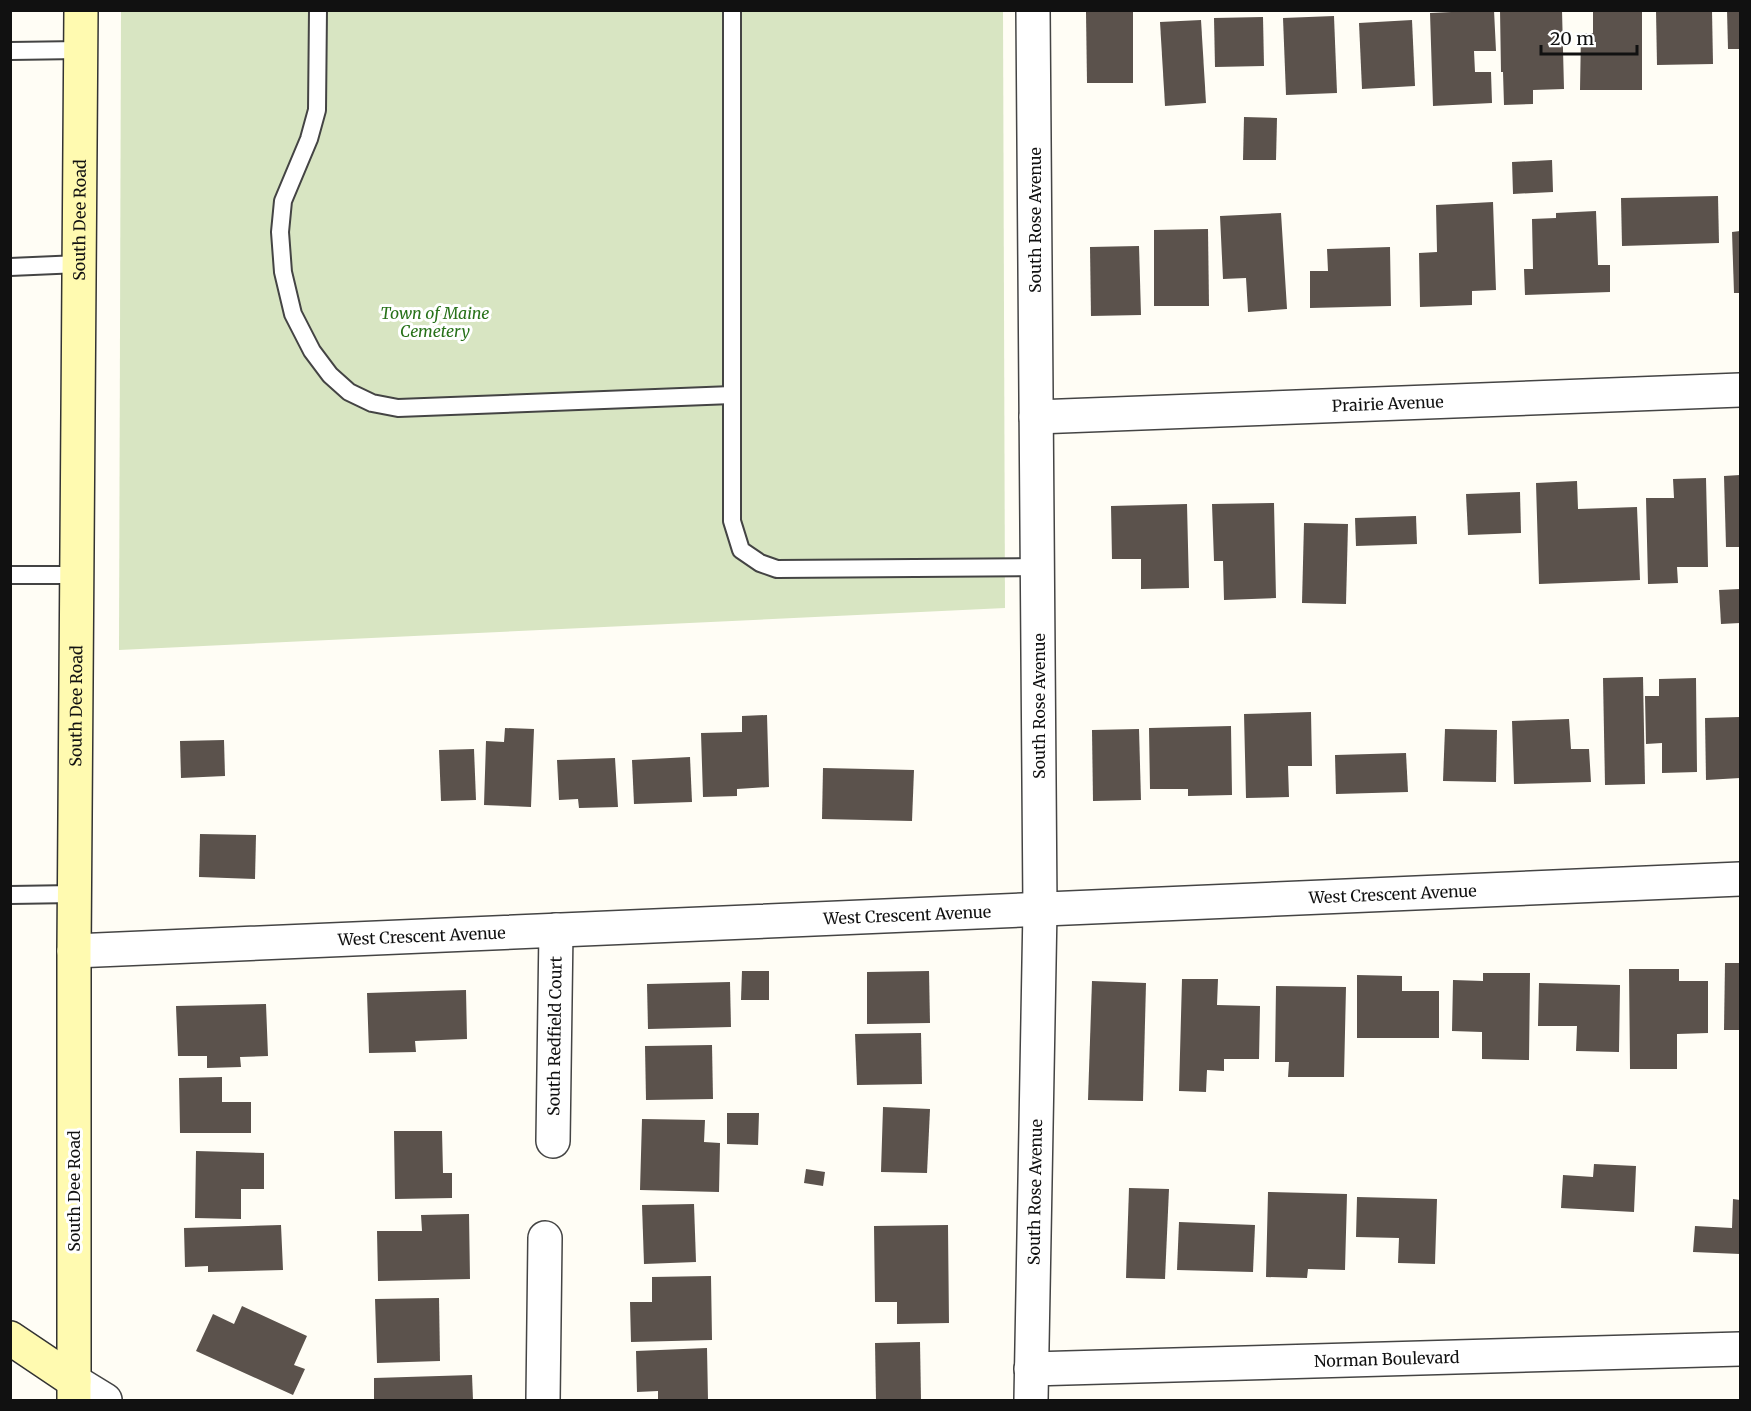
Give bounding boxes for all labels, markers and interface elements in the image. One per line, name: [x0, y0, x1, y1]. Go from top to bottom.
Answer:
scale bar: [1541, 18, 1637, 56]
text: 20 m: [1550, 27, 1594, 50]
street label: South Rose Avenue: [1025, 147, 1045, 293]
street label: South Dee Road: [69, 159, 90, 281]
park label: Town of Maine Cemetery: [380, 303, 490, 341]
street label: Prairie Avenue: [1331, 391, 1444, 416]
street label: South Rose Avenue: [1029, 633, 1049, 779]
street label: South Dee Road: [65, 645, 86, 767]
street label: West Crescent Avenue: [1307, 880, 1477, 908]
street label: West Crescent Avenue: [822, 901, 992, 929]
street label: West Crescent Avenue: [336, 922, 506, 950]
street label: South Redfield Court: [543, 955, 566, 1116]
street label: South Rose Avenue: [1023, 1119, 1046, 1265]
street label: South Dee Road: [64, 1130, 84, 1252]
street label: Norman Boulevard: [1314, 1347, 1460, 1371]

